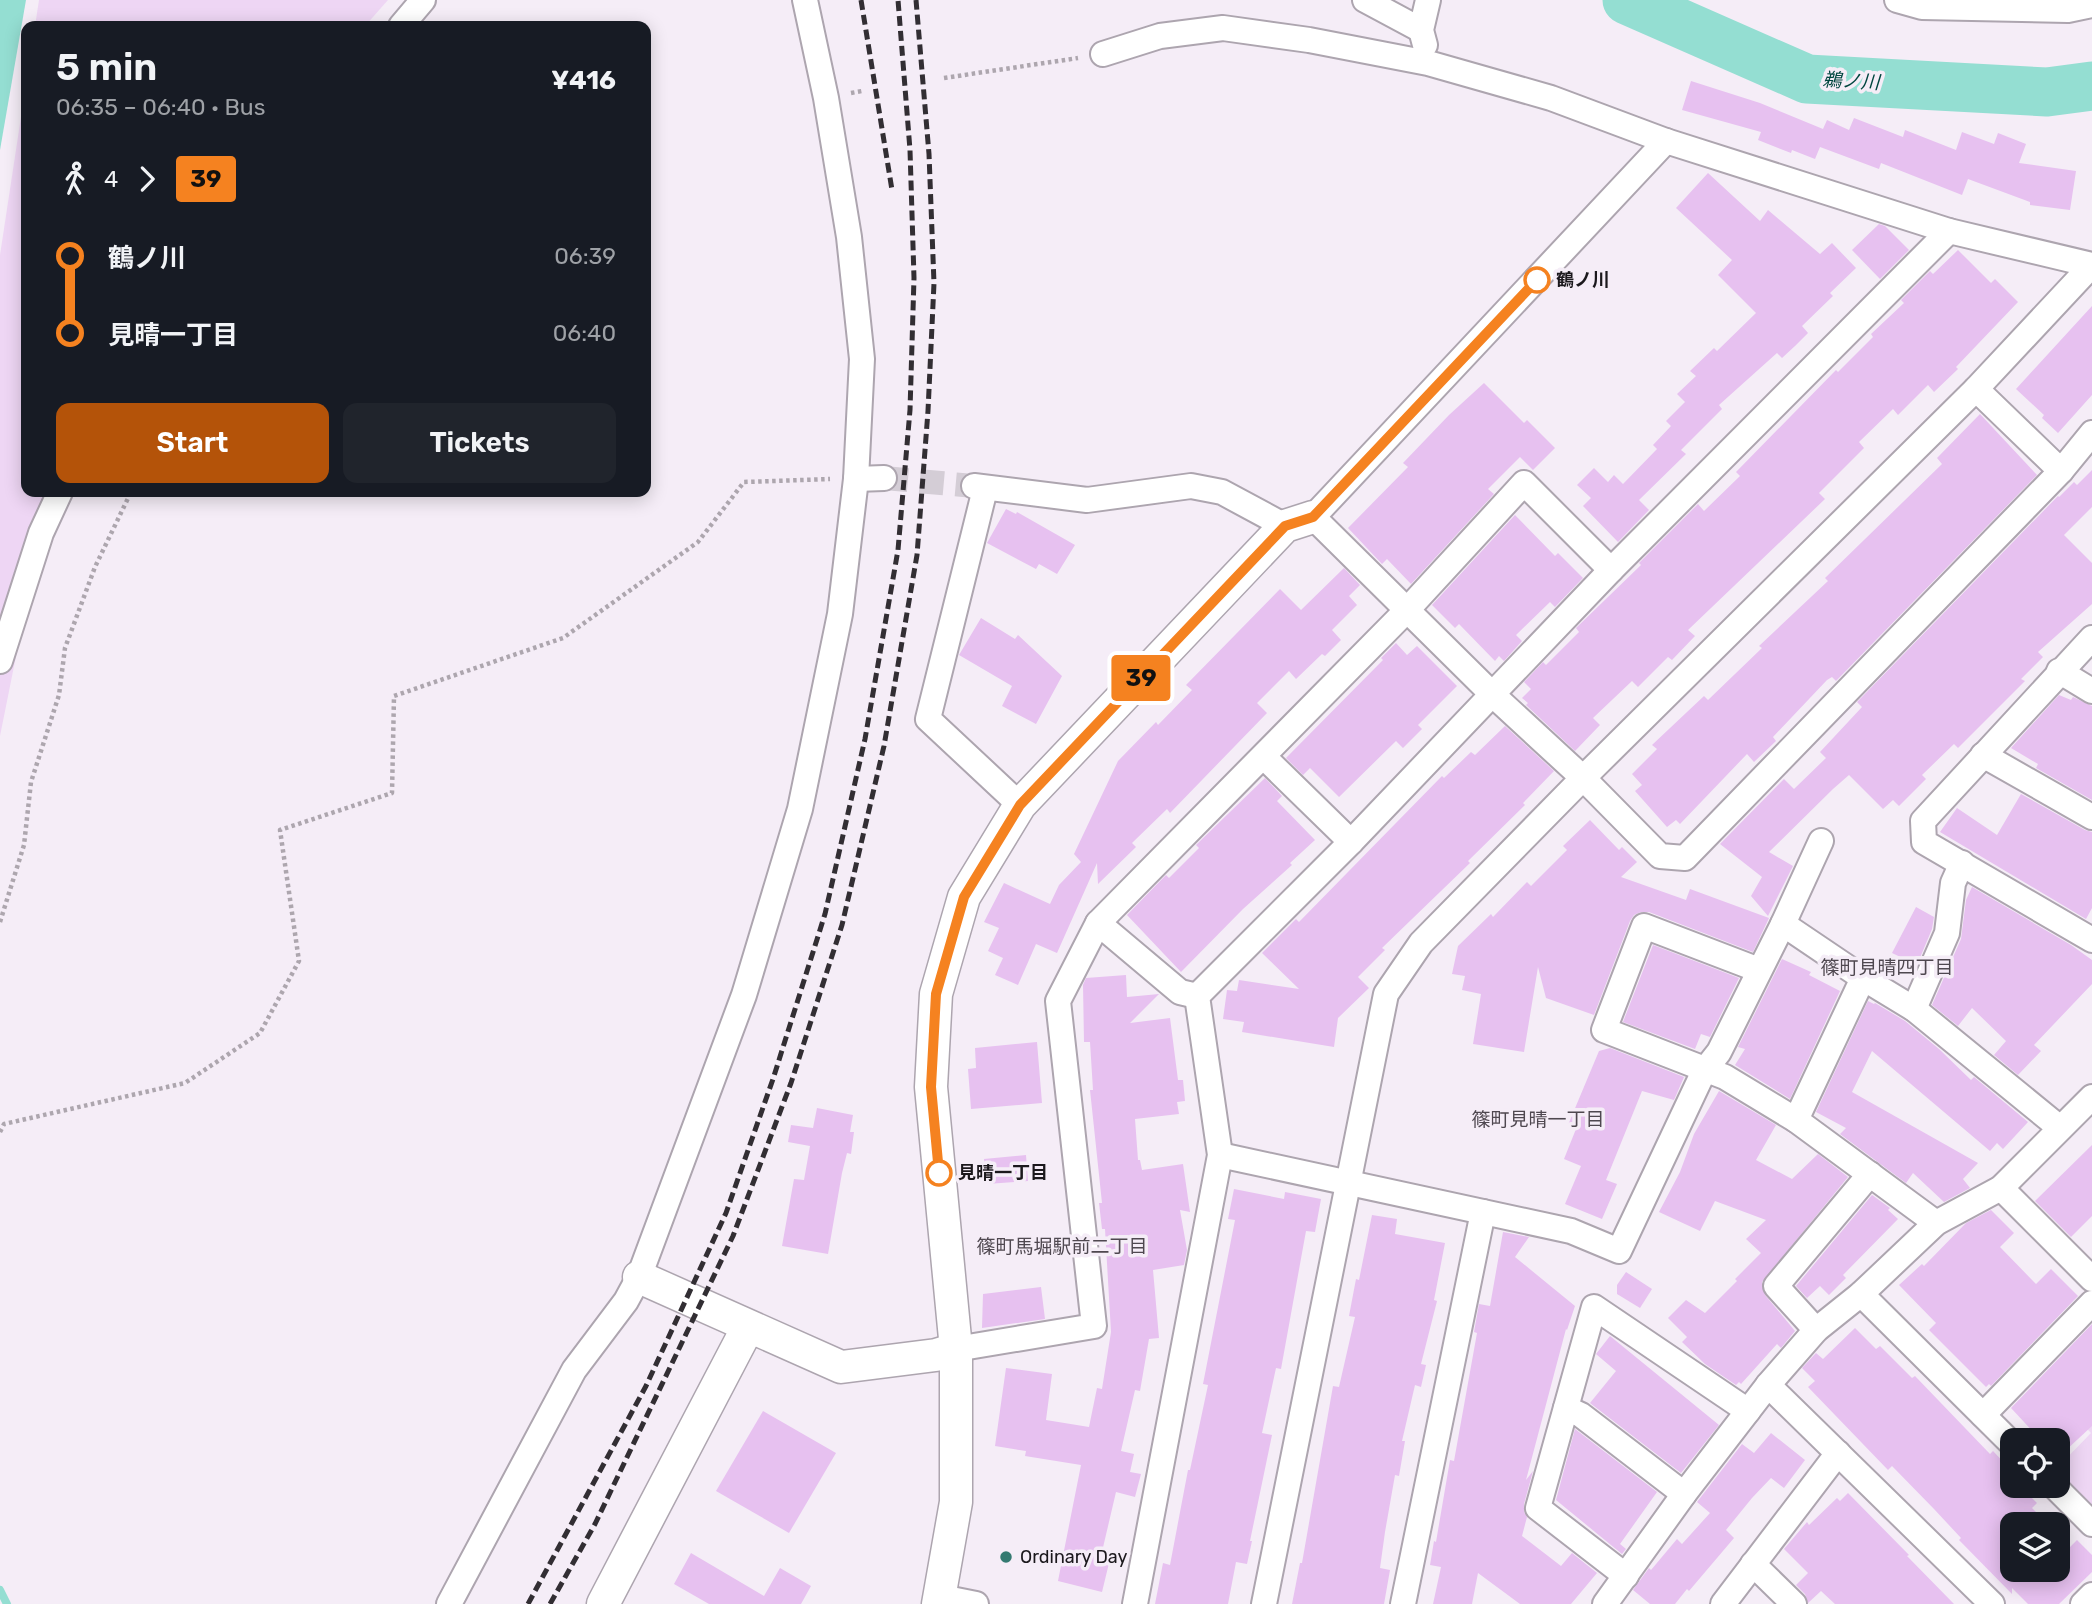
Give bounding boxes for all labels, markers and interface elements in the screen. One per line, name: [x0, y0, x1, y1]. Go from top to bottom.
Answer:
text: 5 min: [56, 44, 157, 90]
text: ¥416: [551, 65, 616, 96]
water label: 鵜ノ川: [1822, 68, 1882, 94]
text: 06:35 – 06:40 · Bus: [56, 93, 265, 121]
icon: walk: [56, 160, 94, 198]
icon: forward: [128, 160, 166, 198]
text: 4: [104, 165, 118, 193]
text: 39: [190, 165, 222, 193]
text: 06:39: [554, 242, 616, 270]
text: 鶴ノ川: [108, 243, 186, 274]
marker: 鶴ノ川: [1524, 267, 1550, 293]
place label: 鶴ノ川: [1556, 269, 1610, 291]
text: 06:40: [553, 319, 616, 347]
text: 見晴一丁目: [108, 320, 238, 351]
button: Start: [56, 403, 329, 483]
button: Tickets: [343, 403, 616, 483]
line badge: 39: [1110, 655, 1172, 701]
text: 39: [1125, 664, 1157, 692]
district label: 篠町見晴四丁目: [1820, 956, 1954, 979]
district label: 篠町見晴一丁目: [1471, 1108, 1605, 1131]
marker: 見晴一丁目: [926, 1160, 952, 1186]
place label: 見晴一丁目: [958, 1162, 1048, 1184]
district label: 篠町馬堀駅前二丁目: [976, 1235, 1148, 1258]
map controls: [2000, 1428, 2070, 1582]
button: locate: [2000, 1428, 2070, 1498]
button: layers: [2000, 1512, 2070, 1582]
place label: Ordinary Day: [1020, 1546, 1128, 1568]
marker: Ordinary Day: [998, 1549, 1014, 1565]

